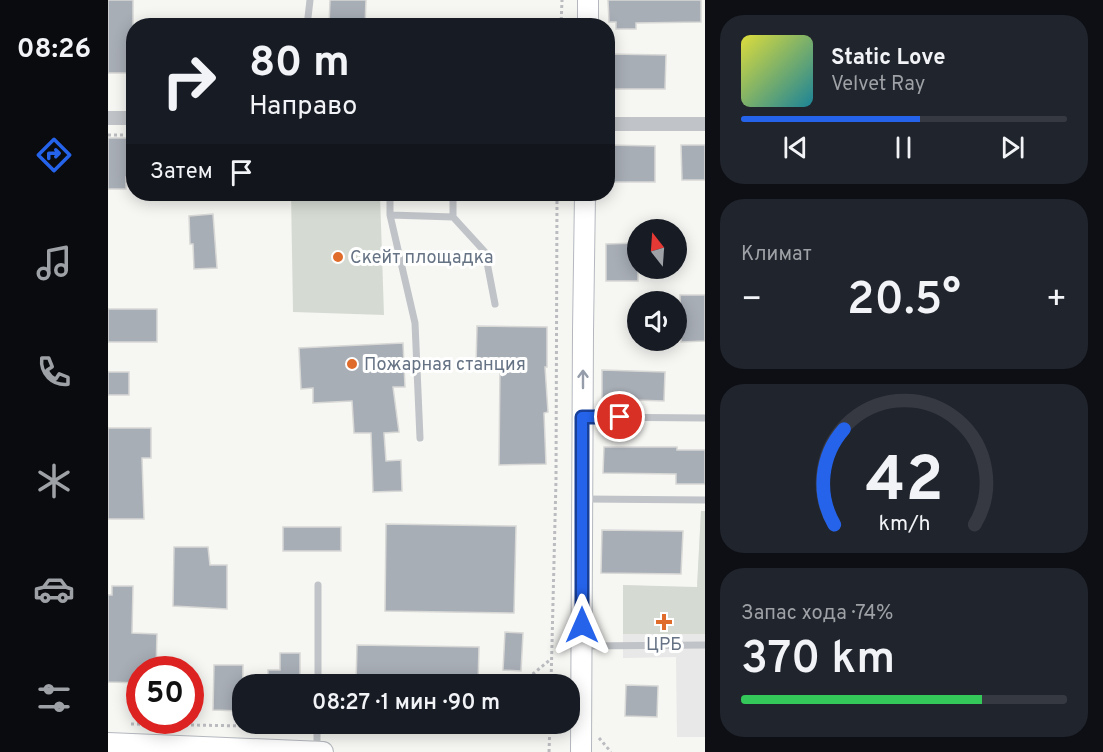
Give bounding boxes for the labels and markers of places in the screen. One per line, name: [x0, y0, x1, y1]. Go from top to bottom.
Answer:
place label: Скейт площадка: [350, 247, 493, 270]
marker: Скейт площадка: [331, 250, 345, 264]
place label: Пожарная станция: [364, 354, 526, 377]
marker: Пожарная станция: [345, 357, 359, 371]
pin: [594, 391, 645, 442]
marker: ЦРБ: [655, 613, 673, 631]
place label: ЦРБ: [646, 634, 682, 657]

